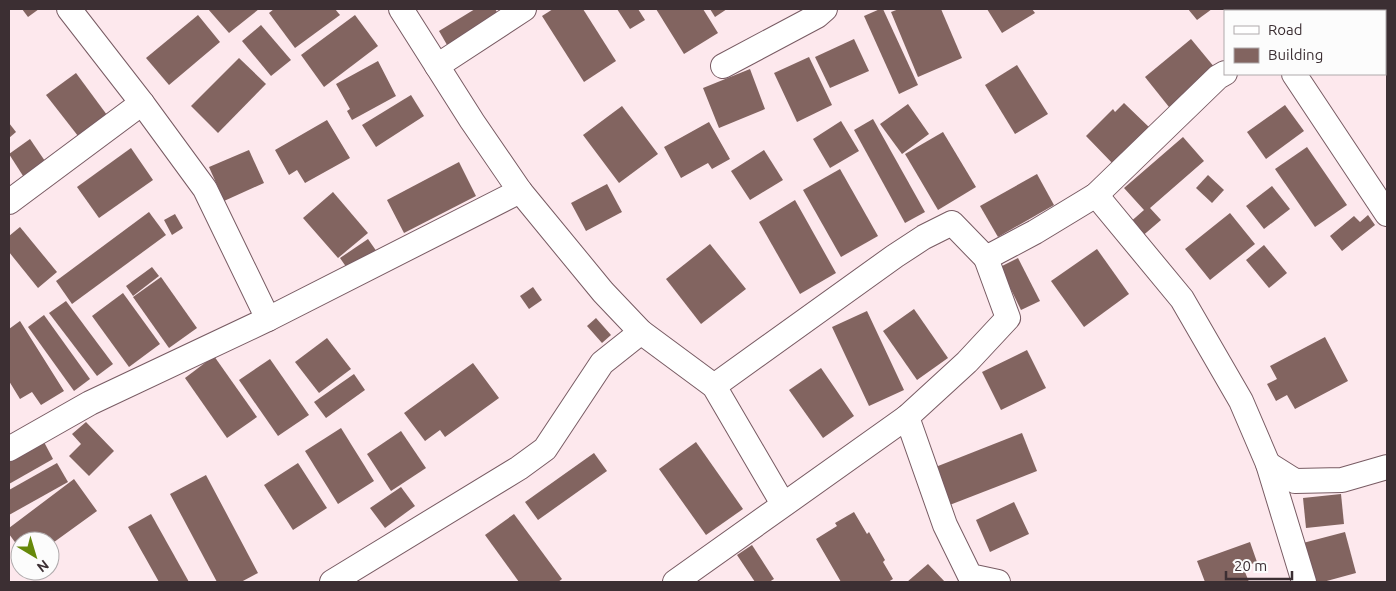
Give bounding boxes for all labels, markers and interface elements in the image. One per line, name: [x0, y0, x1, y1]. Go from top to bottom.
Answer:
legend: [1224, 10, 1386, 75]
text: Road: [1268, 21, 1303, 38]
text: Building: [1268, 46, 1323, 63]
north arrow: [10, 531, 60, 581]
scale bar: [1226, 548, 1292, 580]
text: N: [34, 557, 52, 576]
text: 20 m: [1234, 557, 1267, 574]

